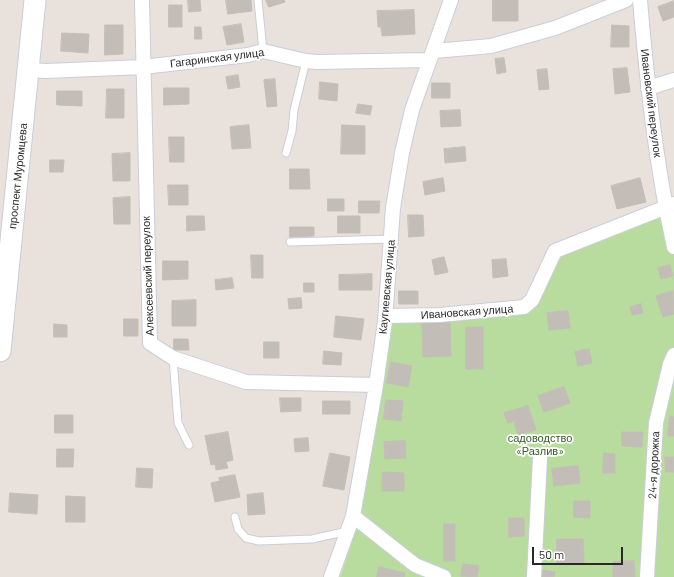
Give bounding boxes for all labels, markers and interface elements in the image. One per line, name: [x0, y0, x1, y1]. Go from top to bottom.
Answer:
street label: Гагаринская улица: [169, 46, 265, 70]
street label: Ивановский переулок: [638, 48, 664, 158]
street label: проспект Муромцева: [6, 122, 30, 230]
street label: Алексеевский переулок: [139, 216, 157, 336]
street label: Каугиевская улица: [376, 239, 398, 335]
street label: Ивановская улица: [420, 302, 514, 322]
park label: садоводство «Разлив»: [508, 431, 572, 457]
street label: 24-я дорожка: [646, 431, 662, 499]
scale bar: [534, 539, 625, 565]
text: 50 m: [539, 547, 564, 561]

